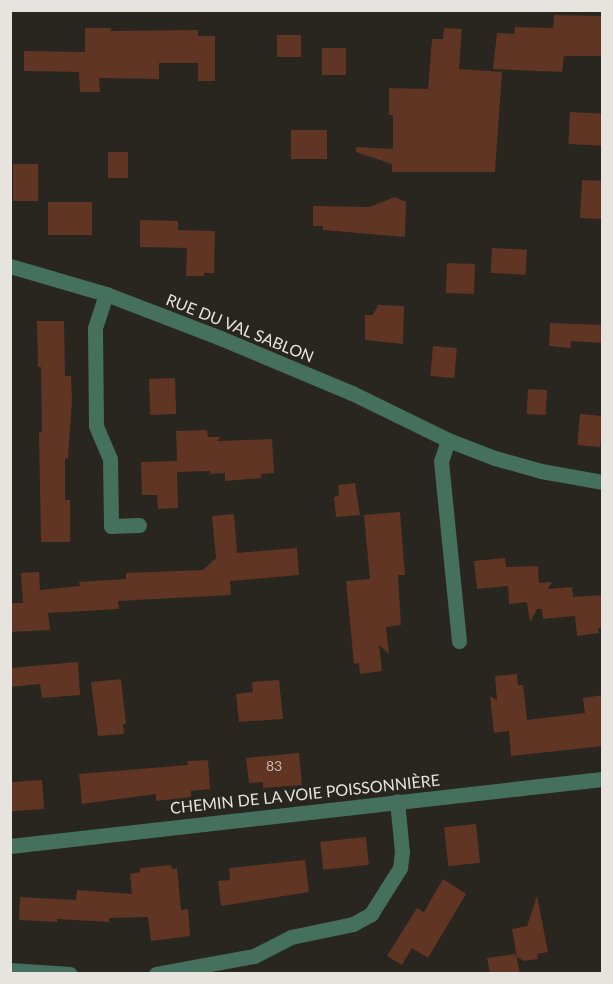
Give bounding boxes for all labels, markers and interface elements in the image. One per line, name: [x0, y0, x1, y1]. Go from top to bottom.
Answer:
street label: RUE DU VAL SABLON: [163, 289, 317, 367]
house number: 83: [266, 758, 282, 774]
street label: CHEMIN DE LA VOIE POISSONNIÈRE: [169, 770, 441, 818]

